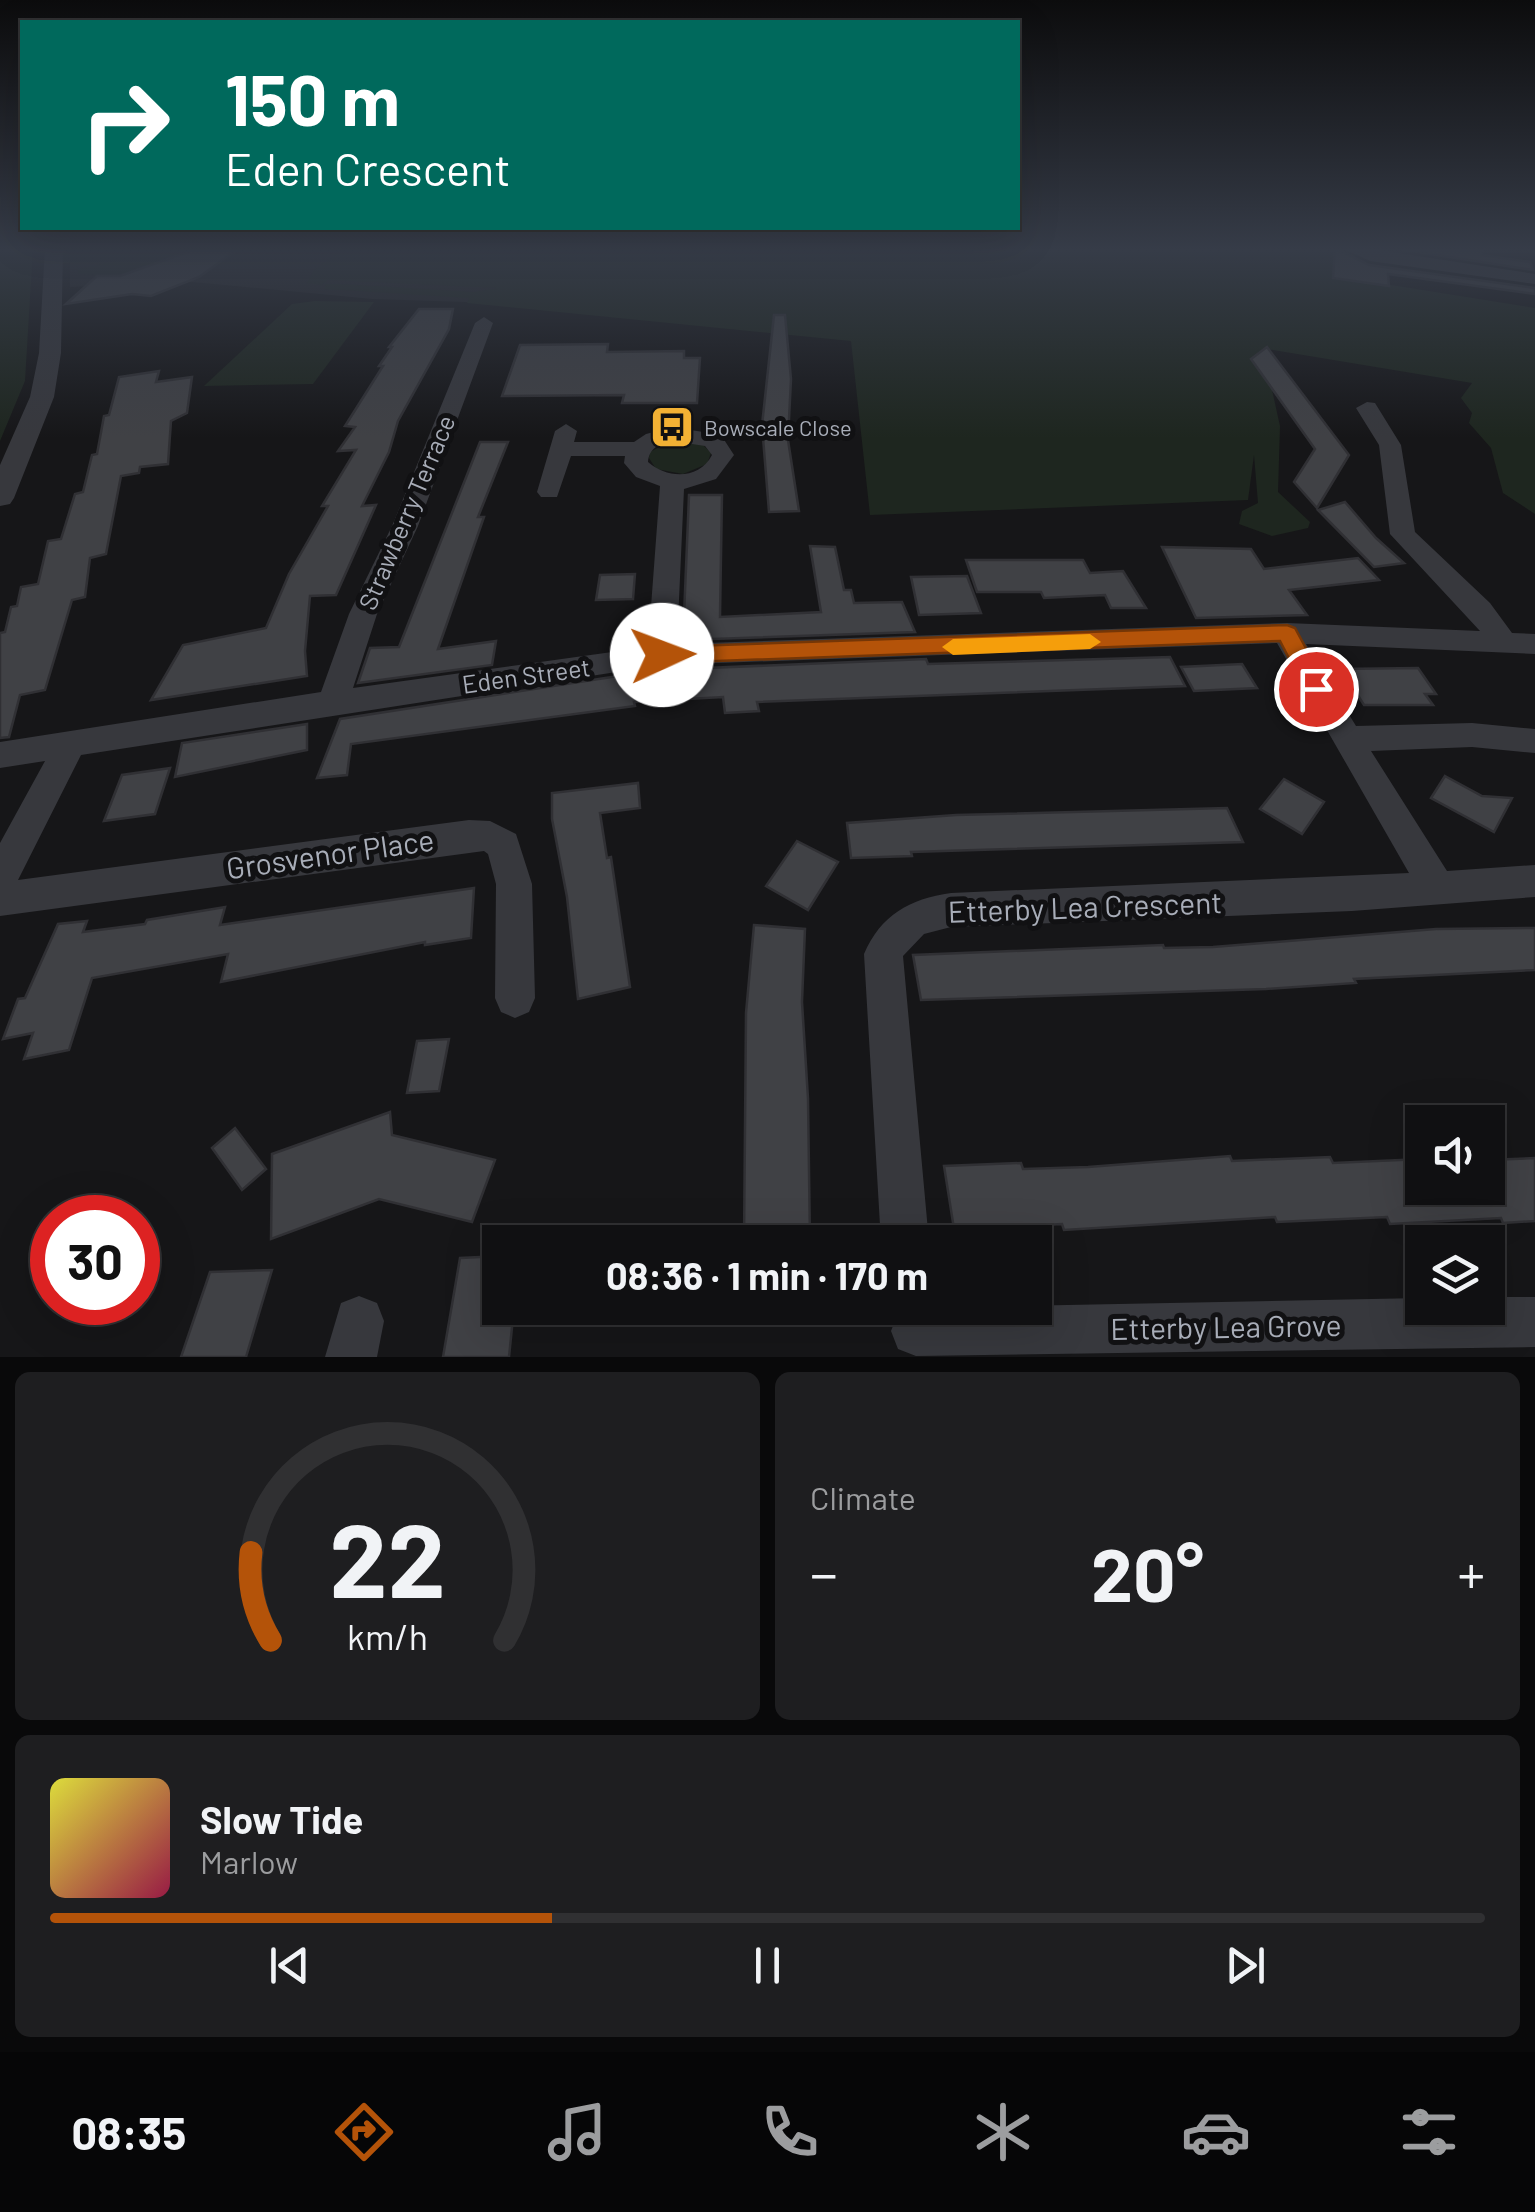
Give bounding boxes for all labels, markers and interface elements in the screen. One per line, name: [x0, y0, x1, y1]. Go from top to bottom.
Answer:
text: 150 m: [225, 56, 400, 140]
icon: right: [60, 60, 190, 190]
text: Eden Crescent: [225, 141, 511, 195]
bus stop icon: Bowscale Close: [649, 404, 695, 450]
street label: Strawberry Terrace: [351, 410, 461, 614]
place label: Bowscale Close: [704, 414, 852, 440]
position arrow: [610, 603, 714, 707]
pin: [1274, 647, 1359, 732]
street label: Eden Street: [460, 651, 592, 699]
icon: arrive: [1289, 662, 1344, 717]
street label: Grosvenor Place: [224, 821, 436, 885]
street label: Etterby Lea Crescent: [947, 883, 1223, 929]
map controls: [1405, 1105, 1505, 1325]
button: sound: [1405, 1105, 1505, 1205]
speed limit sign: 30: [30, 1195, 160, 1325]
button: layers: [1405, 1225, 1505, 1325]
text: 08:36 · 1 min · 170 m: [606, 1252, 928, 1298]
street label: Etterby Lea Grove: [1110, 1306, 1342, 1346]
text: Climate: [810, 1478, 916, 1516]
text: 22: [329, 1494, 446, 1619]
text: 20°: [1091, 1527, 1204, 1617]
text: −: [810, 1539, 838, 1605]
text: +: [1457, 1539, 1485, 1605]
text: km/h: [347, 1614, 428, 1657]
text: Slow Tide: [200, 1796, 363, 1842]
text: Marlow: [200, 1842, 298, 1880]
icon: previous: [262, 1938, 317, 1993]
icon: pause: [740, 1938, 795, 1993]
icon: next: [1218, 1938, 1273, 1993]
icon: directions: [329, 2097, 399, 2167]
icon: music: [542, 2097, 612, 2167]
icon: phone: [755, 2097, 825, 2167]
icon: climate: [968, 2097, 1038, 2167]
icon: car: [1181, 2097, 1251, 2167]
icon: filters: [1394, 2097, 1464, 2167]
text: 08:35: [71, 2105, 186, 2159]

